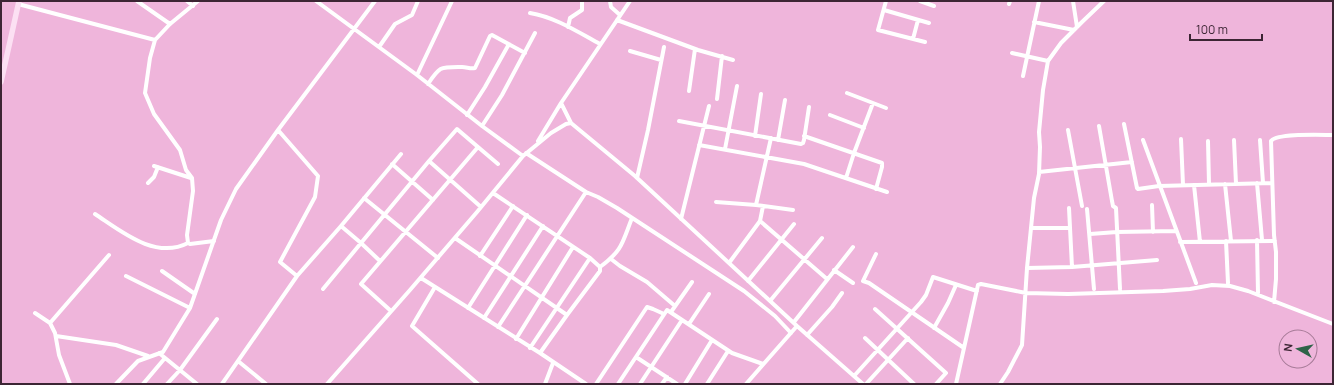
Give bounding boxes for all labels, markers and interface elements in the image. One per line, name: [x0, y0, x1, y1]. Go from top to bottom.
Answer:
scale bar: [1190, 16, 1262, 42]
text: 100 m: [1196, 21, 1228, 38]
north arrow: [1278, 329, 1318, 369]
text: N: [1280, 342, 1296, 352]

